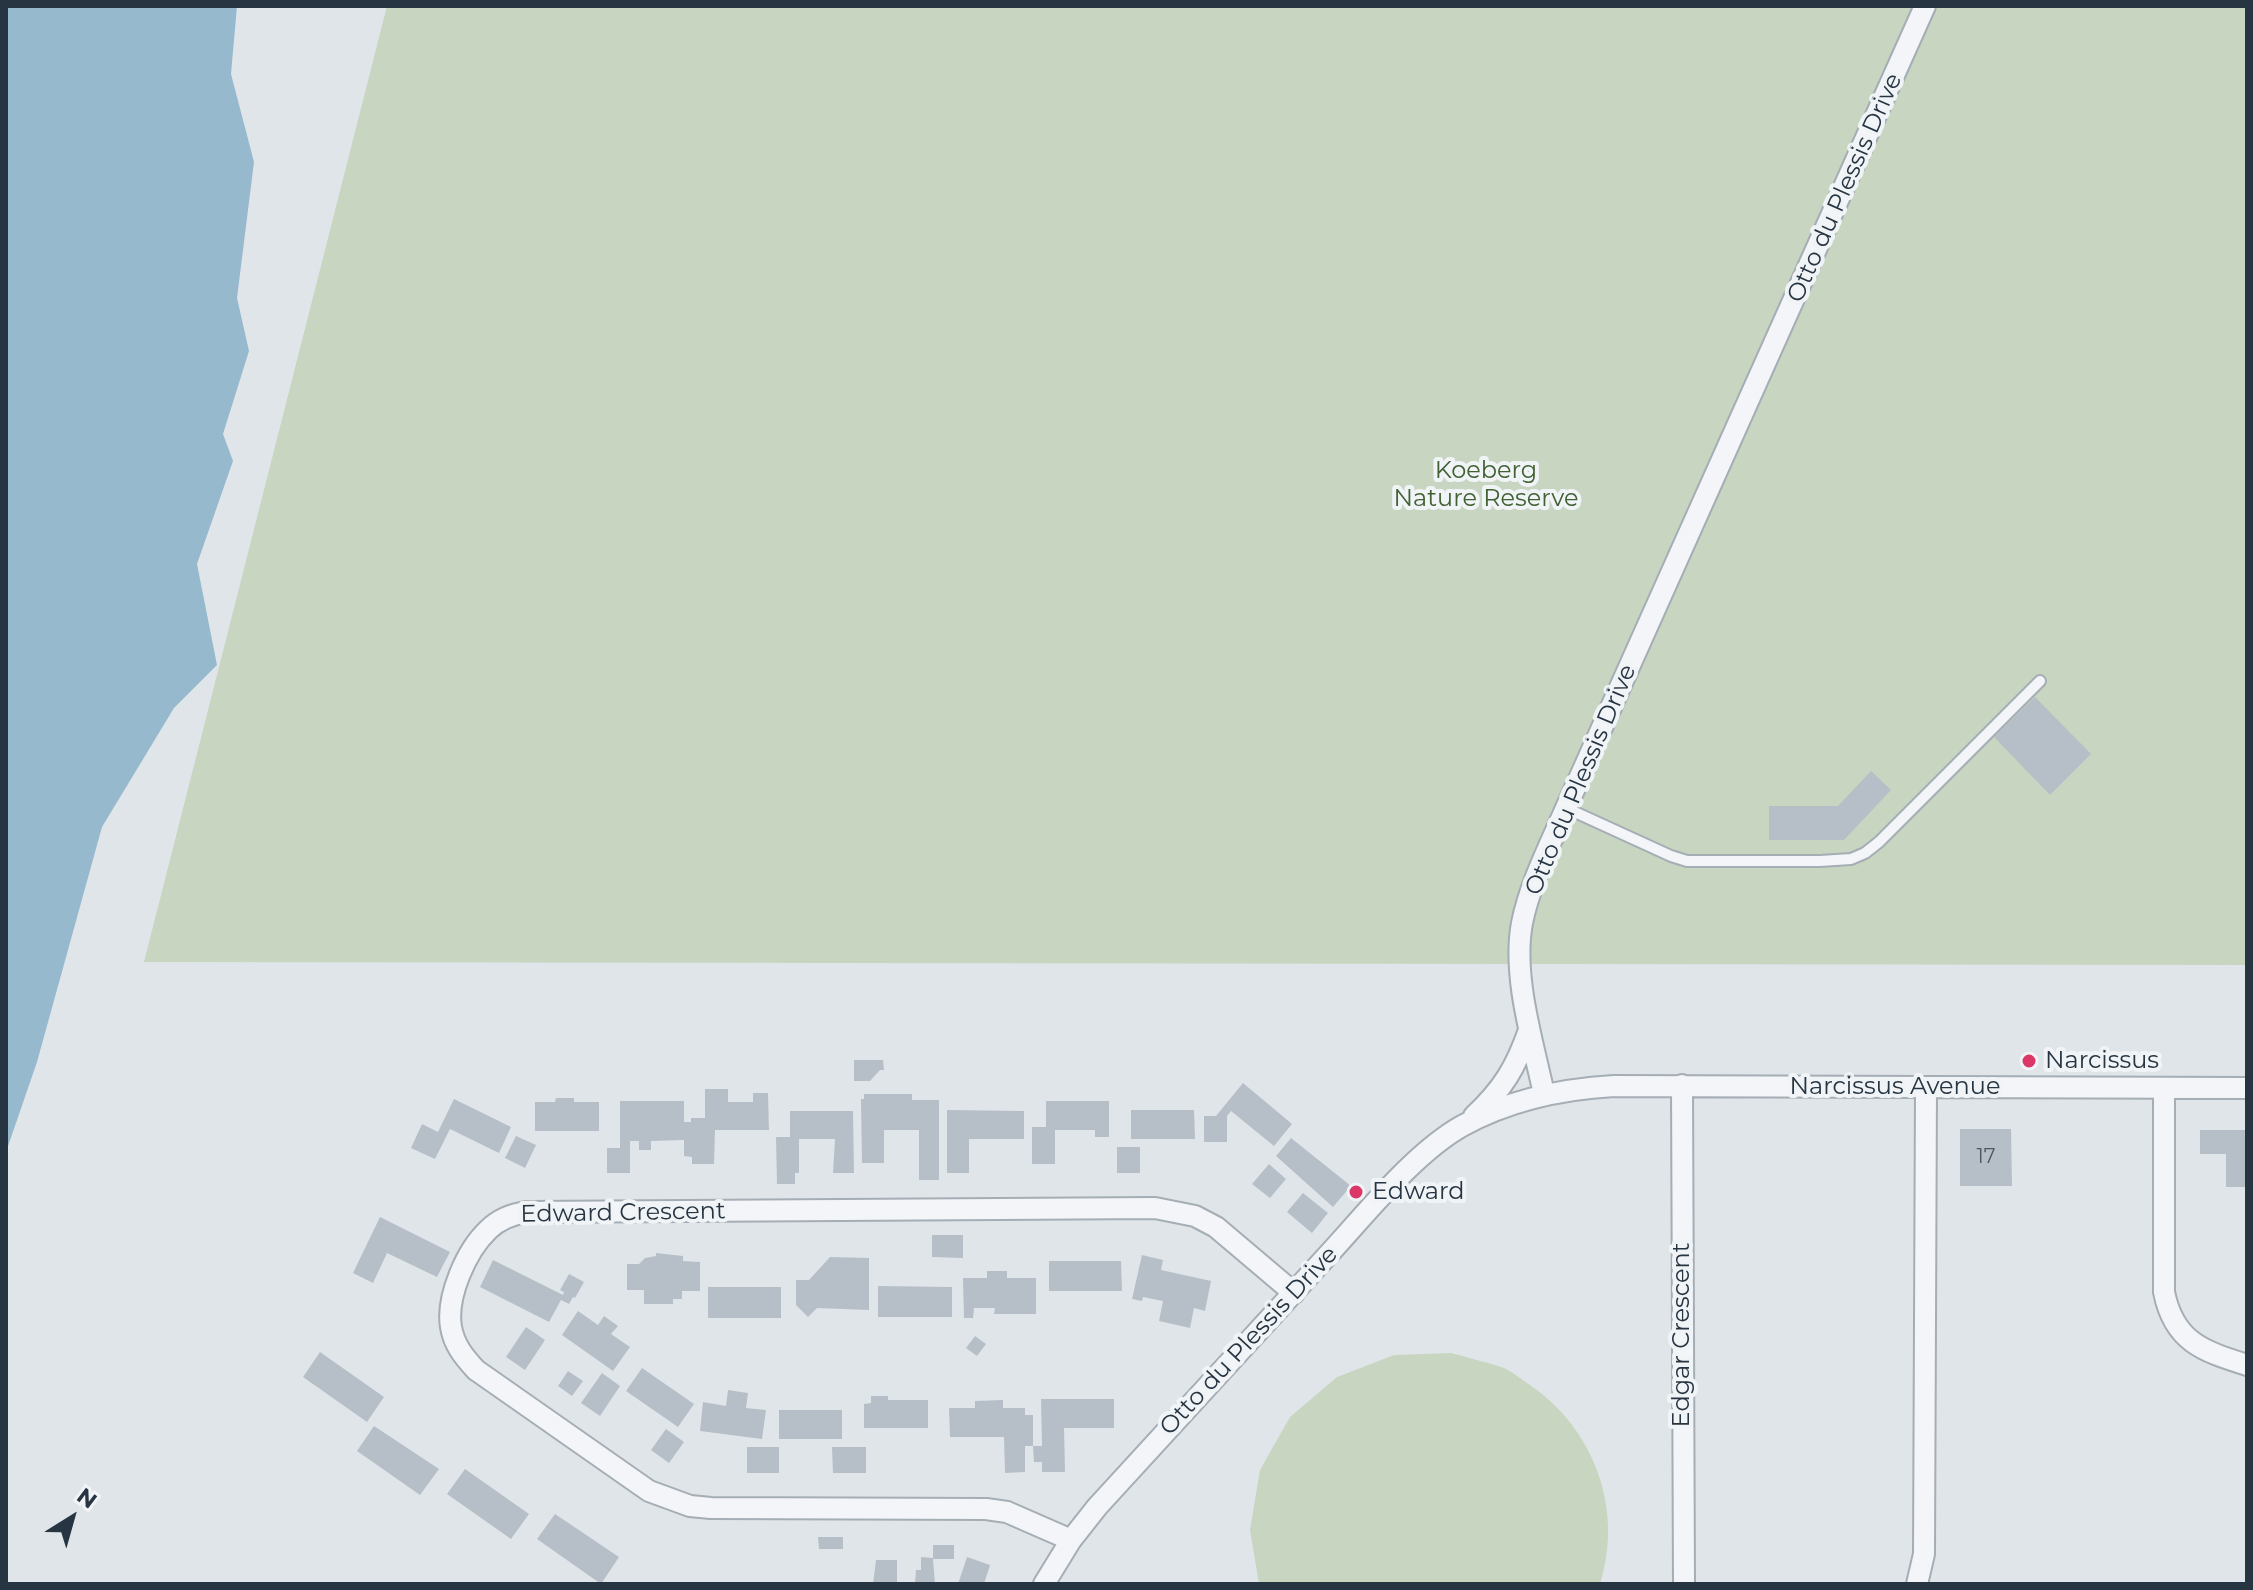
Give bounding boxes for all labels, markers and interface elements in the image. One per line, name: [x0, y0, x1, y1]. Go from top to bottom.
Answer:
street label: Otto du Plessis Drive: [1781, 69, 1909, 307]
park label: Koeberg Nature Reserve: [1394, 457, 1578, 513]
street label: Otto du Plessis Drive: [1519, 660, 1643, 900]
place label: Narcissus: [2045, 1047, 2159, 1075]
marker: Narcissus: [2020, 1052, 2038, 1070]
street label: Narcissus Avenue: [1790, 1073, 2000, 1101]
house number: 17: [1977, 1145, 1995, 1169]
place label: Edward: [1372, 1178, 1465, 1206]
marker: Edward: [1347, 1183, 1365, 1201]
street label: Edward Crescent: [520, 1197, 726, 1229]
street label: Otto du Plessis Drive: [1154, 1241, 1344, 1441]
street label: Edgar Crescent: [1668, 1243, 1696, 1427]
north arrow: [32, 1478, 112, 1558]
text: N: [72, 1482, 102, 1515]

